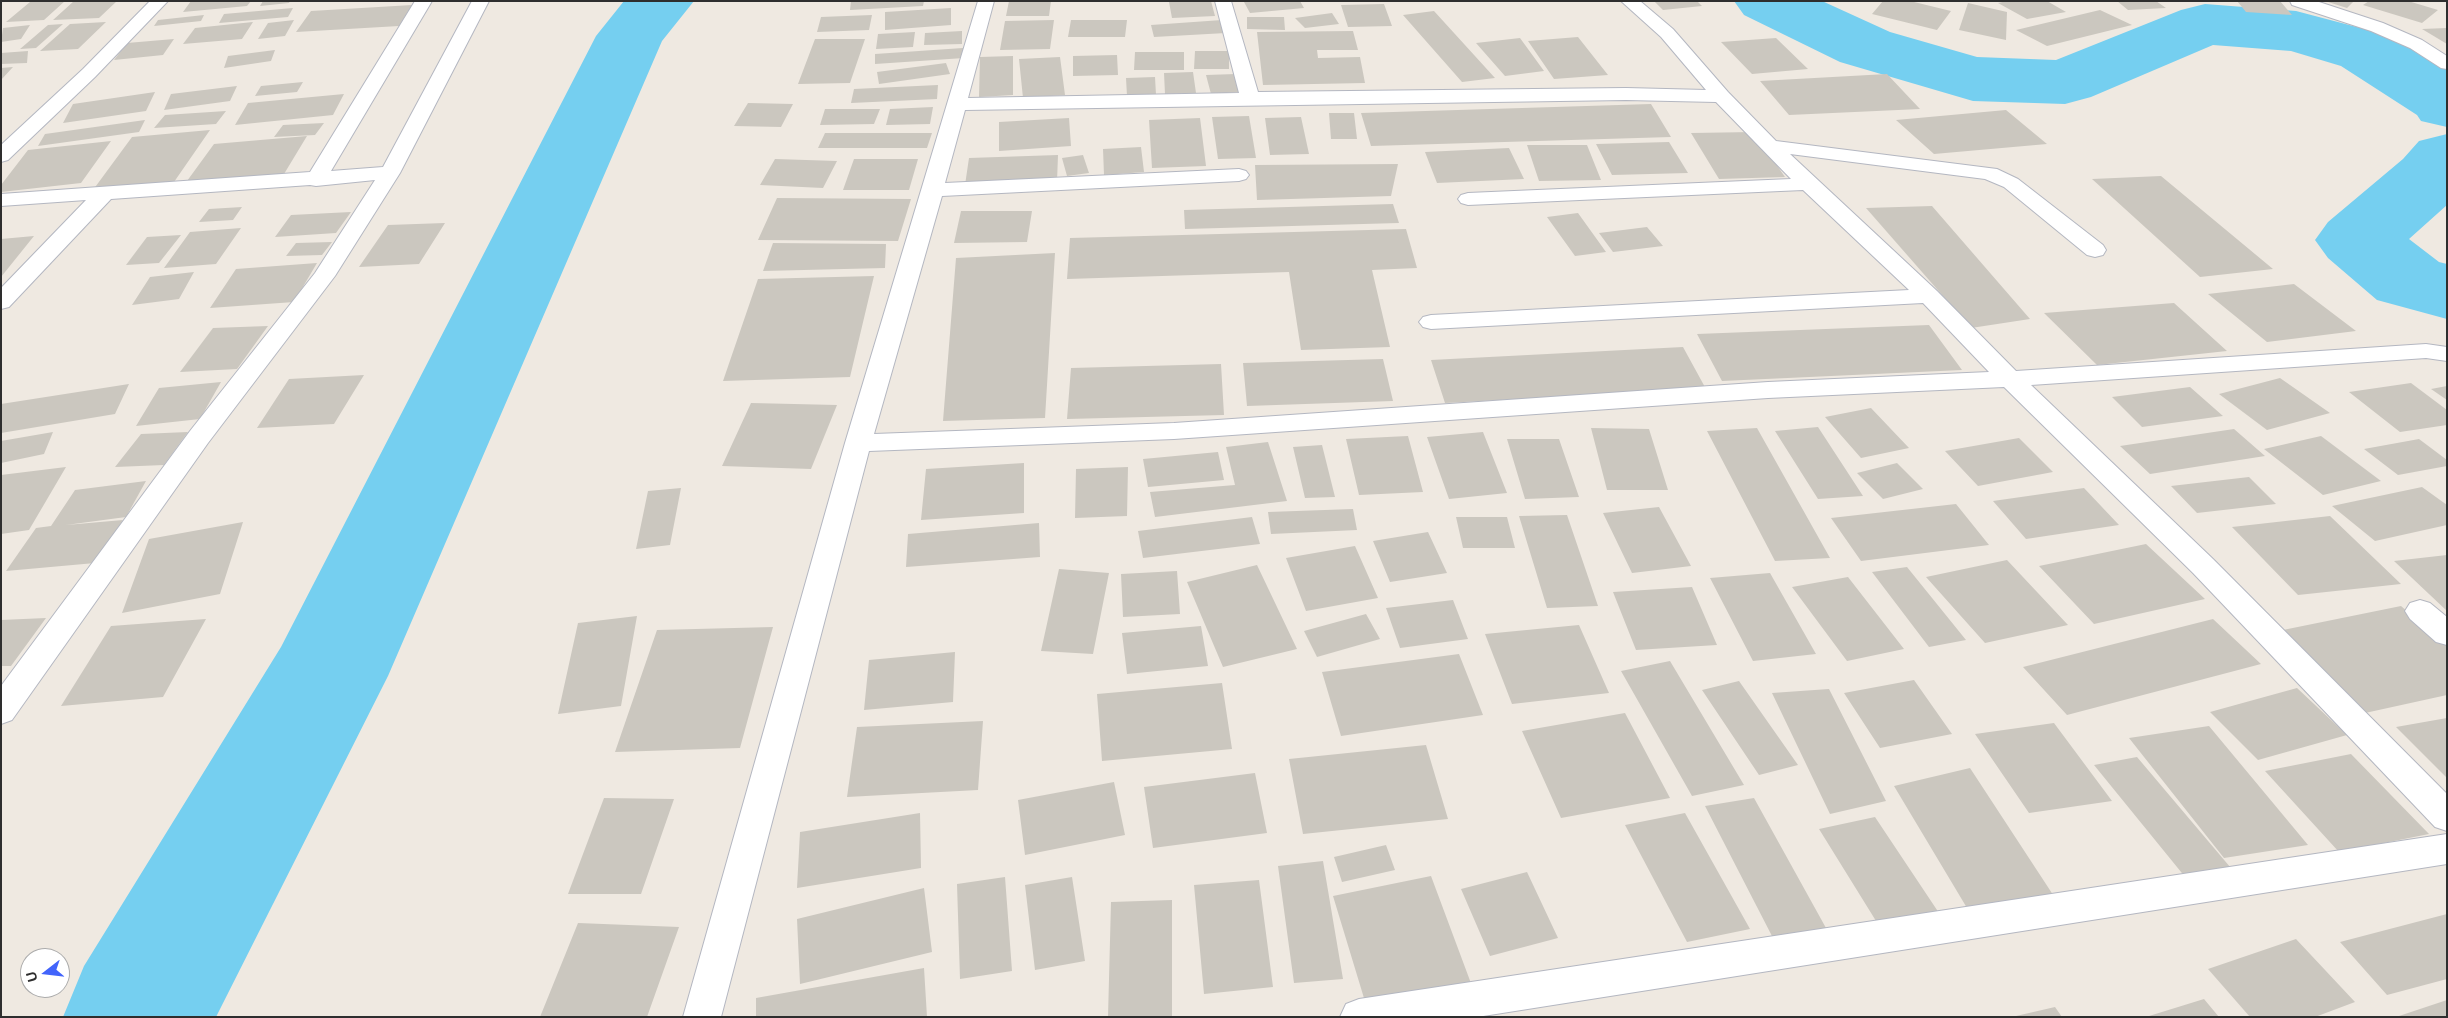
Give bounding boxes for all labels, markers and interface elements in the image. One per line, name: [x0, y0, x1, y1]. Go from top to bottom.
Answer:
north arrow: [20, 948, 70, 998]
text: U: [22, 970, 41, 984]

